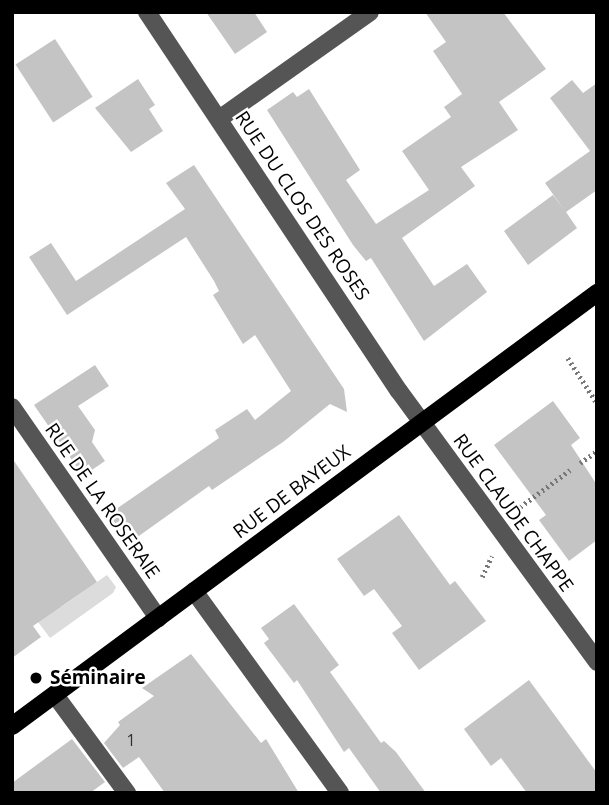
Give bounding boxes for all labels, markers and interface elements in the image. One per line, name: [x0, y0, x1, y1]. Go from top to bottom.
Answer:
street label: RUE DU CLOS DES ROSES: [230, 107, 374, 305]
street label: RUE DE LA ROSERAIE: [40, 419, 164, 583]
street label: RUE CLAUDE CHAPPE: [448, 430, 578, 596]
street label: RUE DE BAYEUX: [229, 441, 355, 543]
place label: Séminaire: [50, 667, 146, 689]
marker: Séminaire: [28, 670, 44, 686]
house number: 1: [126, 730, 136, 750]

